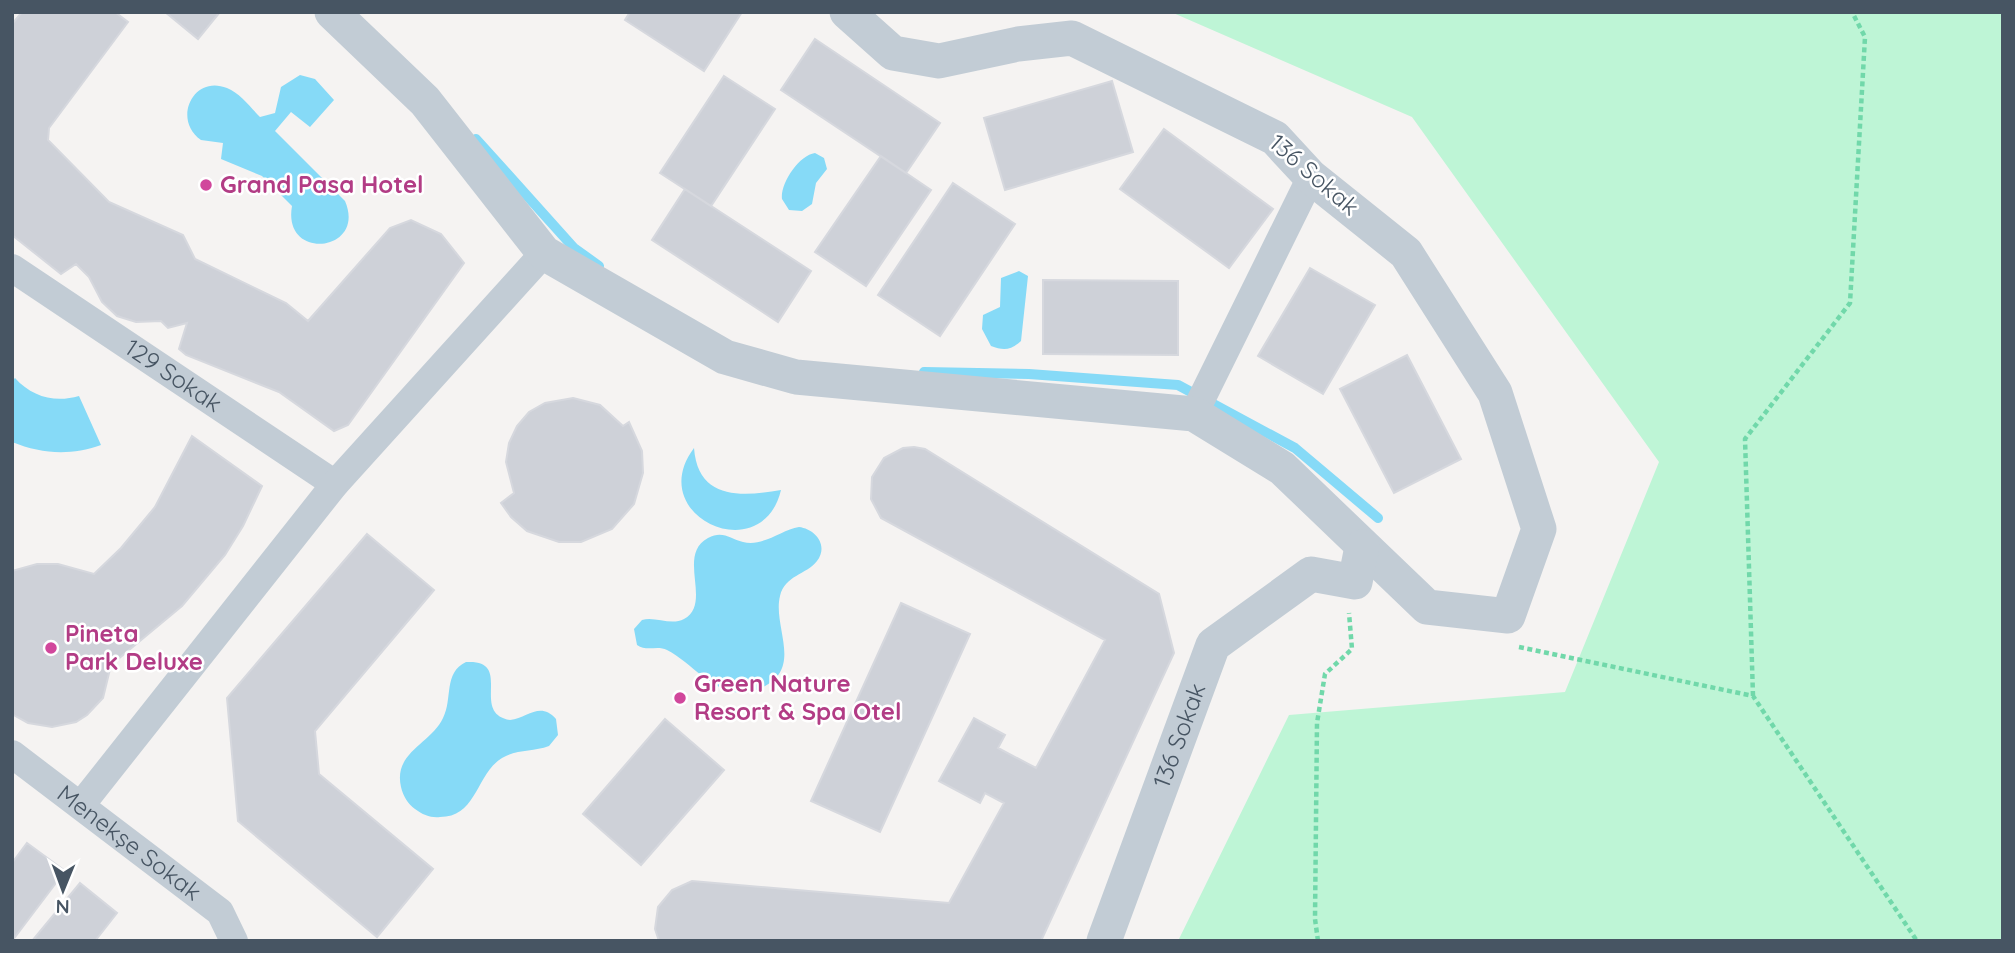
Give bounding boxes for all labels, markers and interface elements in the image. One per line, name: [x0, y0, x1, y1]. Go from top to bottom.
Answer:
street label: 136 Sokak: [1264, 127, 1366, 221]
place label: Grand Pasa Hotel: [220, 169, 424, 199]
marker: Grand Pasa Hotel: [198, 177, 214, 193]
street label: 129 Sokak: [120, 332, 228, 418]
place label: Pineta Park Deluxe: [65, 618, 203, 676]
marker: Pineta Park Deluxe: [43, 640, 59, 656]
place label: Green Nature Resort & Spa Otel: [694, 668, 902, 726]
street label: 136 Sokak: [1146, 679, 1212, 792]
marker: Green Nature Resort & Spa Otel: [672, 690, 688, 706]
street label: Menekşe Sokak: [52, 778, 208, 906]
north arrow: [28, 855, 98, 925]
text: N: [56, 895, 70, 919]

